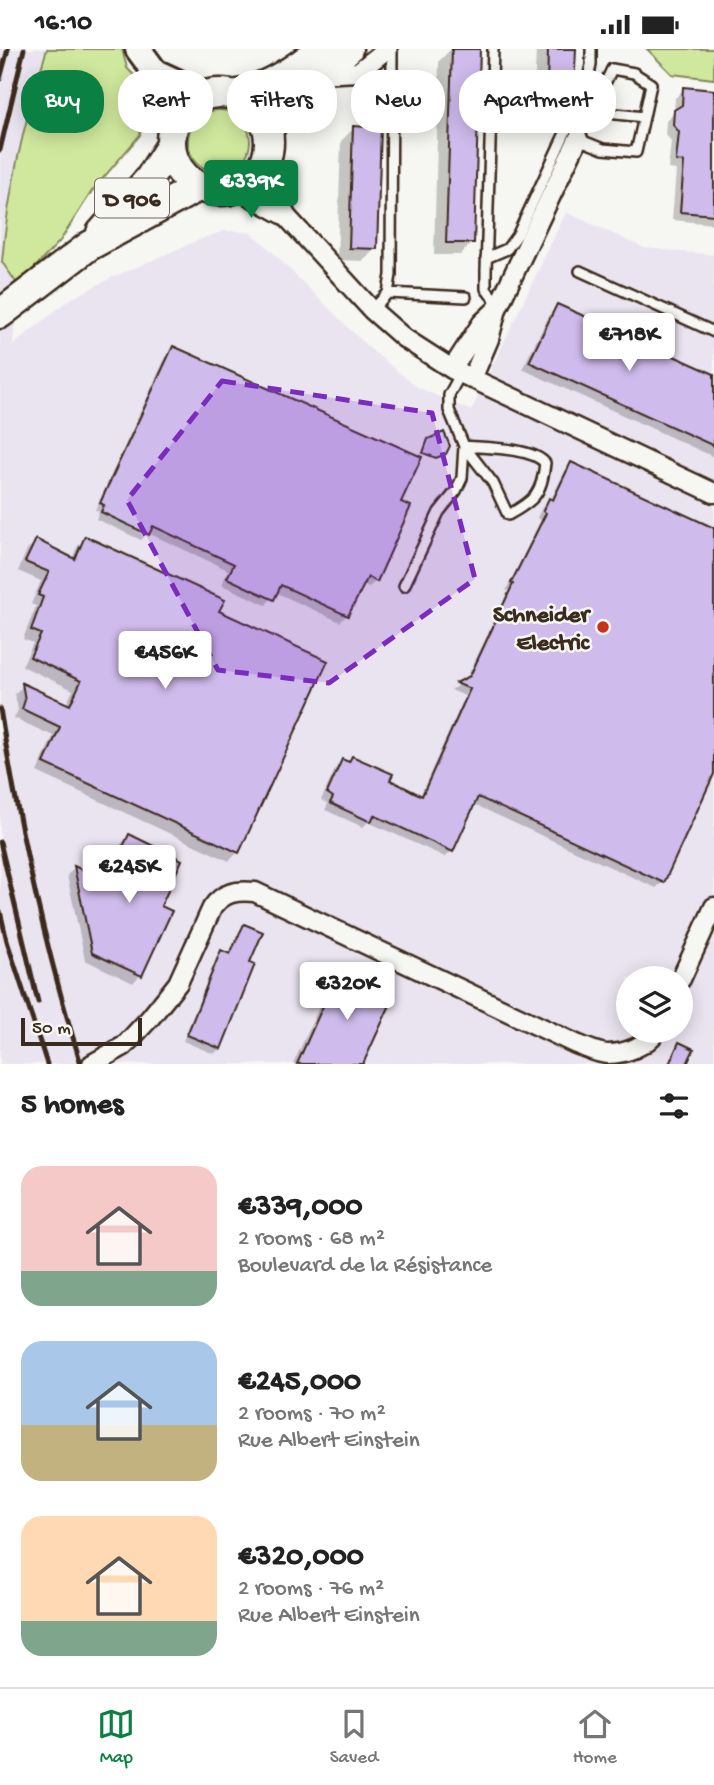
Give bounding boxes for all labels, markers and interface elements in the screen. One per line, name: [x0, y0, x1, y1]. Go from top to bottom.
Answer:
text: 16:10: [35, 9, 92, 40]
chip: Buy: [21, 70, 104, 133]
chip: Rent: [118, 70, 213, 133]
chip: Filters: [227, 70, 337, 133]
chip: New: [351, 70, 445, 133]
chip: Apartment: [459, 70, 616, 133]
pin: €339K: [202, 160, 300, 220]
text: €339K: [220, 169, 282, 196]
road number: D 906: [95, 179, 169, 217]
pin: €718K: [580, 313, 678, 373]
text: €718K: [599, 322, 659, 349]
place label: Schneider Electric: [493, 602, 591, 659]
marker: Schneider Electric: [595, 619, 611, 635]
pin: €456K: [116, 631, 214, 691]
text: €456K: [135, 640, 196, 667]
pin: €245K: [80, 845, 178, 905]
text: €245K: [99, 854, 159, 881]
pin: €320K: [298, 963, 396, 1022]
map controls: [616, 966, 693, 1043]
button: layers: [616, 966, 693, 1043]
text: €320K: [316, 971, 378, 998]
scale bar: [21, 1015, 142, 1047]
text: 50 m: [32, 1018, 71, 1041]
icon: filters: [655, 1087, 693, 1125]
text: 5 homes: [21, 1089, 123, 1124]
text: €339,000: [238, 1191, 363, 1226]
icon: home: [77, 1194, 161, 1278]
text: 2 rooms · 68 m²: [238, 1226, 385, 1253]
text: Boulevard de la Résistance: [238, 1253, 492, 1280]
text: €245,000: [238, 1366, 361, 1401]
icon: home: [77, 1369, 161, 1453]
text: 2 rooms · 70 m²: [238, 1401, 386, 1428]
text: Rue Albert Einstein: [238, 1428, 420, 1455]
text: €320,000: [238, 1541, 364, 1576]
icon: home: [77, 1544, 161, 1628]
text: 2 rooms · 76 m²: [238, 1576, 384, 1603]
text: Rue Albert Einstein: [238, 1603, 420, 1630]
tab: Map: [97, 1705, 135, 1770]
tab: Saved: [330, 1705, 378, 1770]
tab: Home: [573, 1705, 617, 1770]

